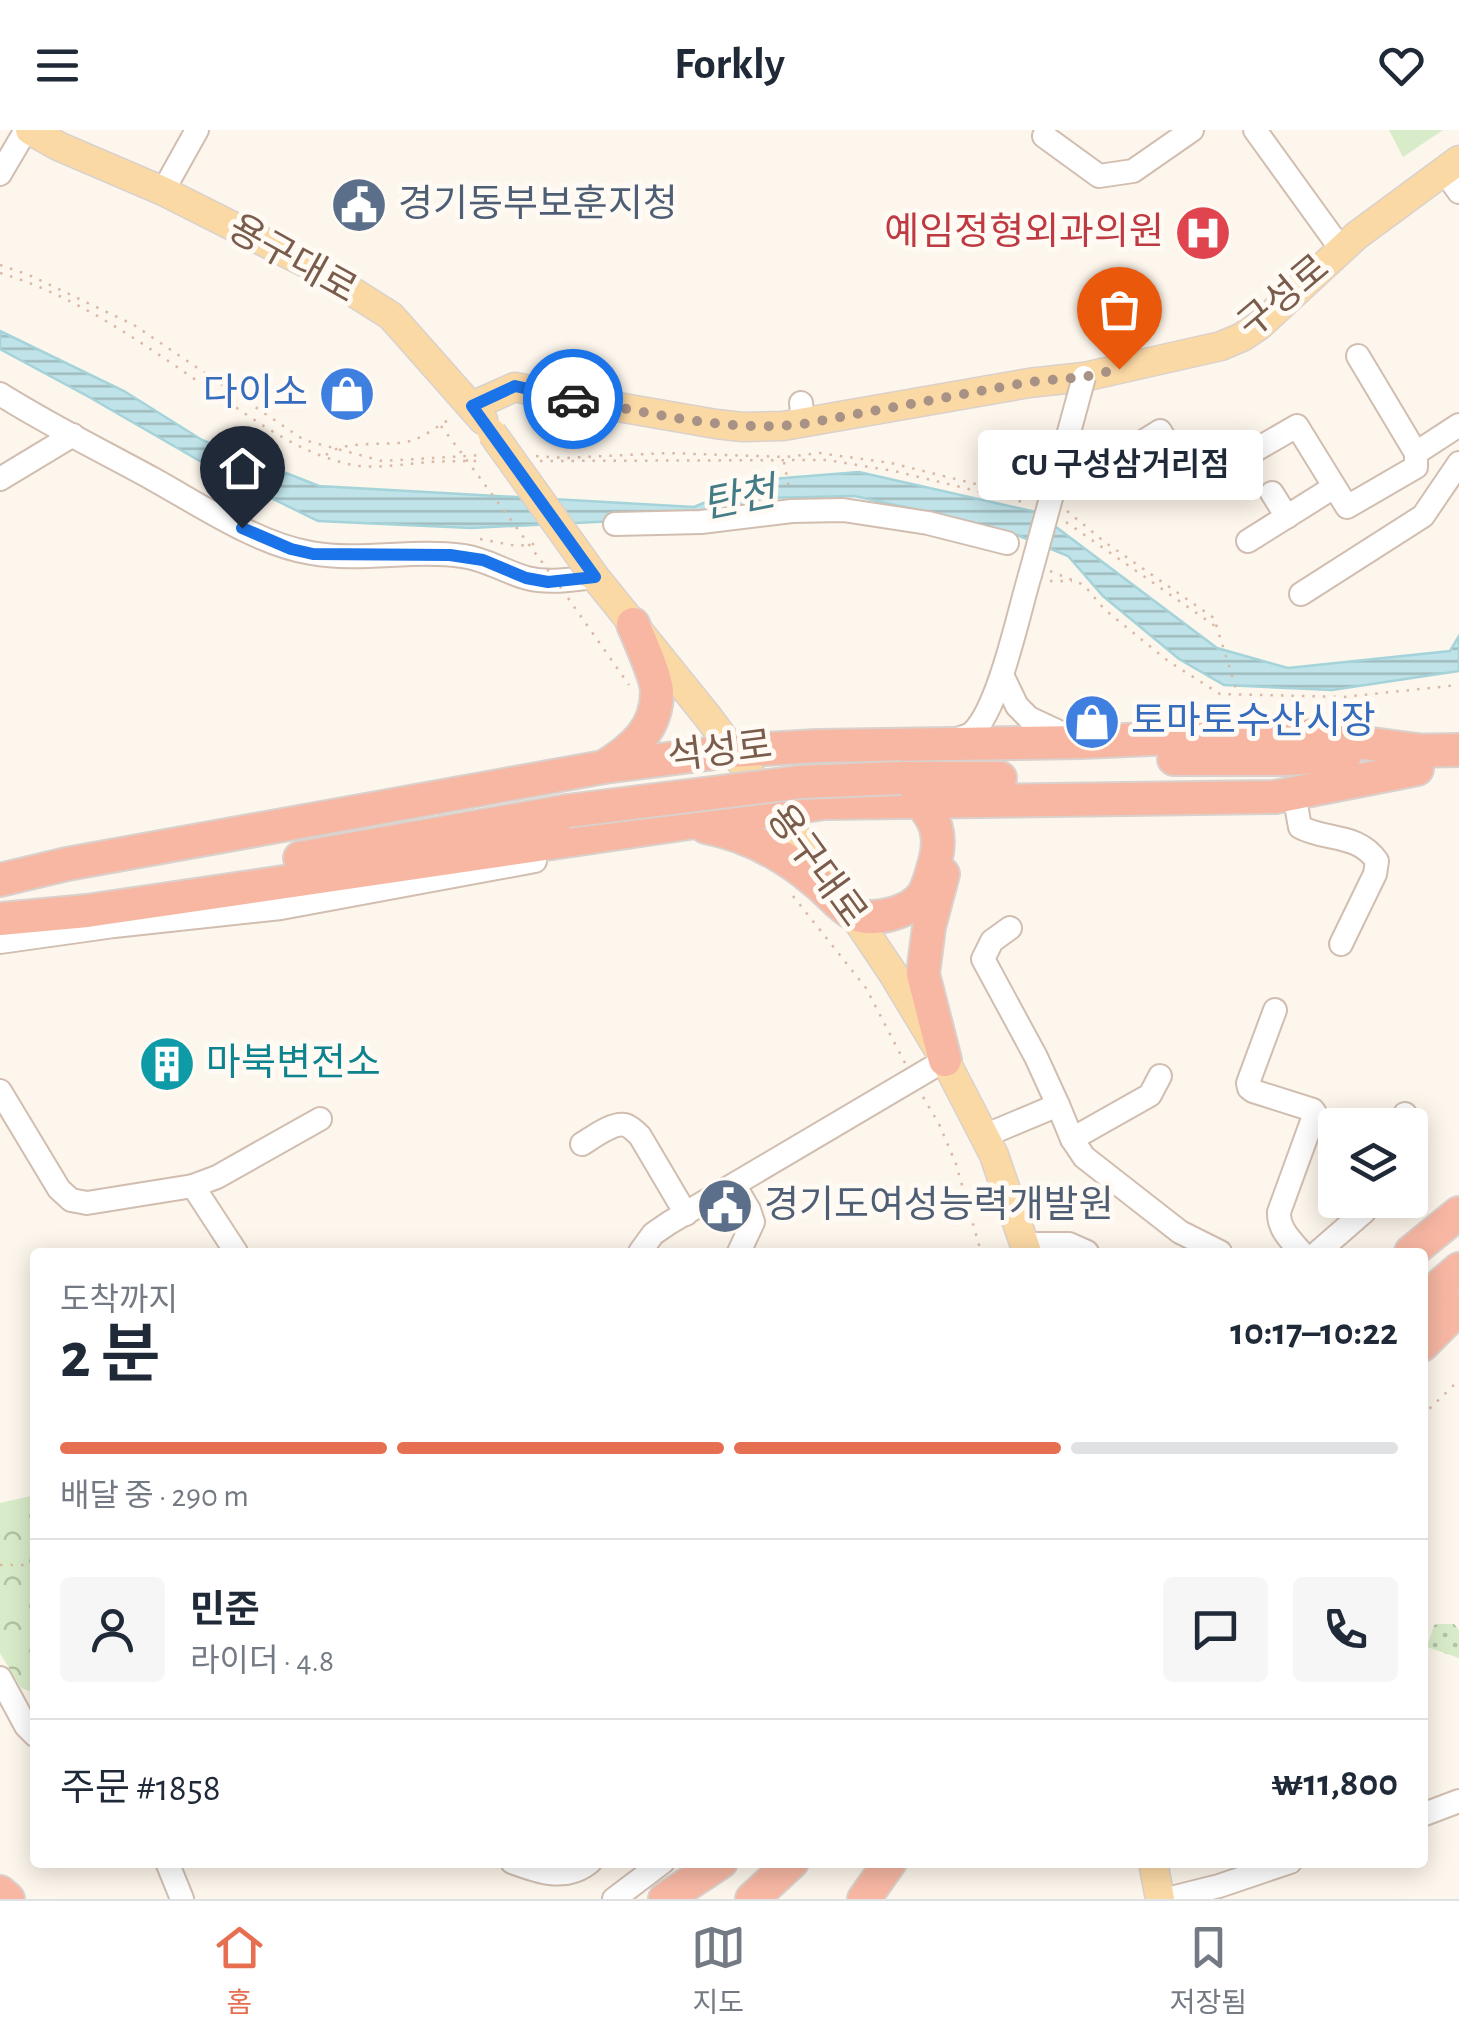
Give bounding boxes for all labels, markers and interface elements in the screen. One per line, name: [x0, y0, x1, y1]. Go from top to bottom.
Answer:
icon: menu: [30, 38, 85, 93]
icon: heart: [1374, 38, 1429, 93]
text: Forkly: [674, 42, 785, 87]
public building icon: 경기동부보훈지청: [329, 175, 389, 235]
place label: 경기동부보훈지청: [398, 184, 678, 224]
hospital icon: 예임정형외과의원: [1173, 203, 1233, 263]
street label: 용구대로: [222, 208, 363, 311]
place label: 예임정형외과의원: [884, 212, 1164, 252]
street label: 구성로: [1230, 247, 1336, 345]
pin: [1077, 267, 1162, 370]
icon: bag: [1092, 282, 1147, 337]
courier: [523, 349, 623, 449]
shop icon: 다이소: [317, 364, 377, 424]
icon: car: [546, 372, 601, 427]
place label: 다이소: [203, 373, 308, 413]
pin: [200, 426, 285, 529]
callout: CU 구성삼거리점: [976, 429, 1262, 499]
icon: home: [215, 441, 270, 496]
text: CU 구성삼거리점: [1011, 449, 1230, 481]
water label: 탄천: [699, 470, 783, 526]
shop icon: 토마토수산시장: [1062, 692, 1122, 752]
place label: 토마토수산시장: [1131, 701, 1376, 741]
street label: 석성로: [665, 725, 774, 777]
street label: 용구대로: [760, 797, 874, 934]
building icon: 마북변전소: [137, 1034, 197, 1094]
place label: 마북변전소: [206, 1043, 381, 1083]
map controls: [1318, 1108, 1428, 1218]
button: layers: [1318, 1108, 1428, 1218]
public building icon: 경기도여성능력개발원: [695, 1176, 755, 1236]
place label: 경기도여성능력개발원: [764, 1185, 1114, 1225]
text: 도착까지: [60, 1284, 178, 1316]
text: 10:17–10:22: [1230, 1314, 1398, 1352]
text: 2 분: [60, 1324, 160, 1389]
text: 배달 중 · 290 m: [60, 1480, 249, 1512]
button: person: [60, 1577, 165, 1682]
button: chat: [1163, 1577, 1268, 1682]
button: phone: [1293, 1577, 1398, 1682]
text: 민준: [190, 1592, 260, 1630]
text: 라이더 · 4.8: [190, 1645, 334, 1677]
text: ₩11,800: [1271, 1765, 1398, 1803]
text: 주문 #1858: [60, 1770, 221, 1808]
tab: 홈: [212, 1920, 267, 2021]
tab: 지도: [691, 1920, 746, 2021]
tab: 저장됨: [1170, 1920, 1247, 2021]

